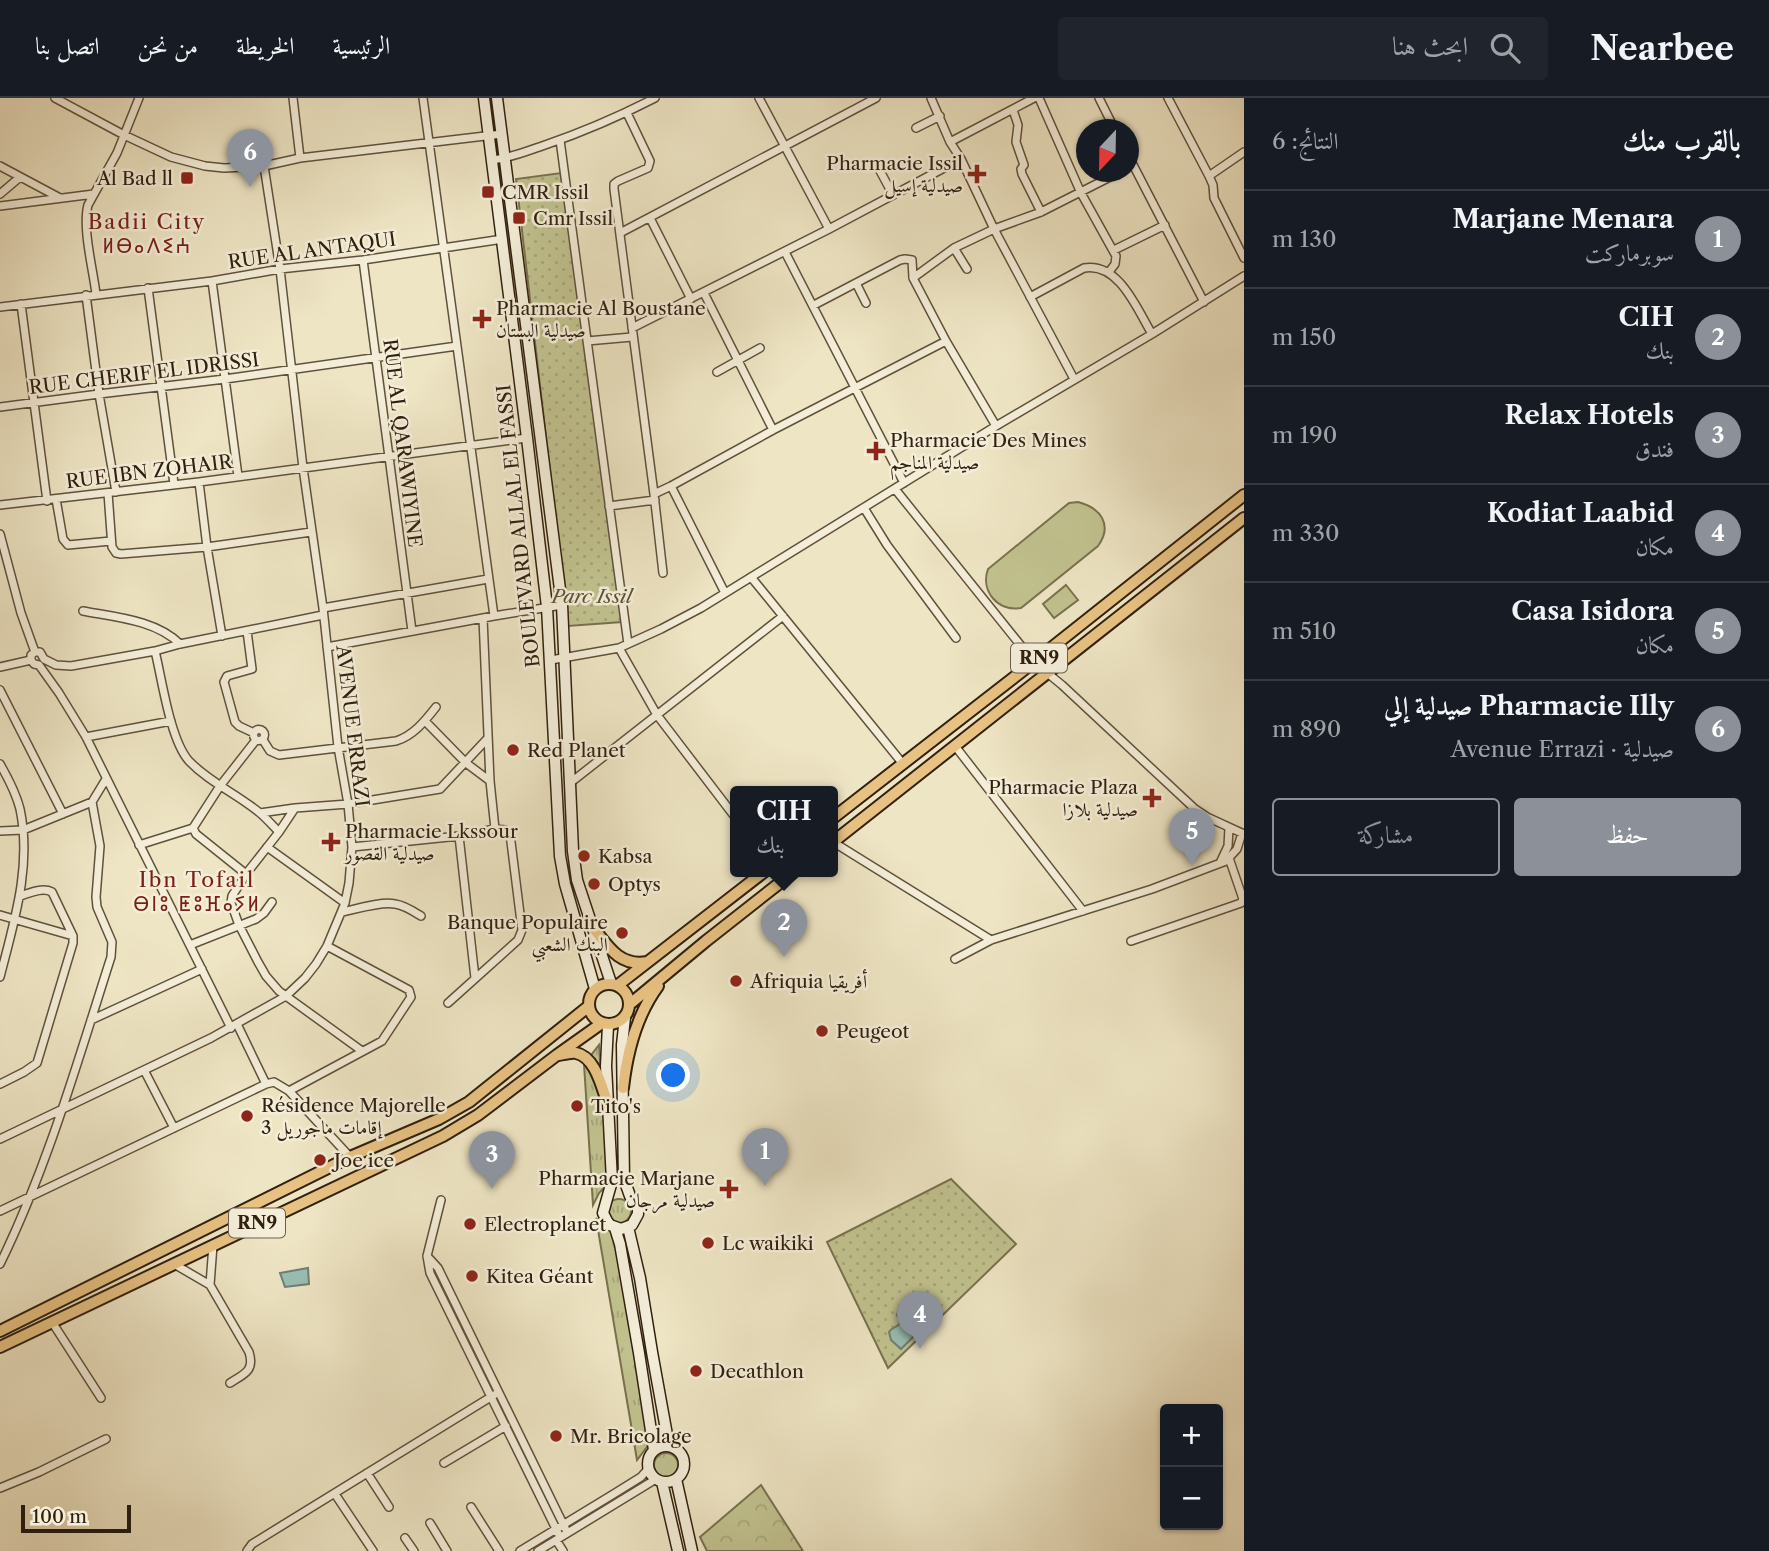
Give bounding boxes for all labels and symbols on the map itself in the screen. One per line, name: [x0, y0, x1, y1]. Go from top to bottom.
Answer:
north arrow: [1076, 119, 1139, 182]
pin: 6: [227, 129, 273, 187]
place label: Pharmacie Issil صيدلية إسيل: [826, 152, 963, 199]
marker: Pharmacie Issil صيدلية إسيل: [969, 166, 985, 182]
place label: Al Bad ll: [96, 167, 173, 190]
marker: Al Bad ll: [179, 170, 195, 186]
place label: CMR Issil: [502, 181, 589, 204]
marker: CMR Issil: [480, 184, 496, 200]
place label: Cmr Issil: [533, 207, 613, 230]
district label: Badii City ⵍⴱⴰⴷⵉⵄ: [88, 209, 206, 258]
marker: Cmr Issil: [511, 210, 527, 226]
street label: RUE AL ANTAQUI: [227, 227, 398, 274]
place label: Pharmacie Al Boustane صيدلية البستان: [496, 297, 706, 342]
marker: Pharmacie Al Boustane صيدلية البستان: [474, 311, 490, 327]
street label: RUE AL QARAWIYINE: [378, 338, 427, 549]
street label: RUE CHERIF EL IDRISSI: [28, 348, 260, 399]
street label: BOULEVARD ALLAL EL FASSI: [492, 383, 545, 669]
place label: Pharmacie Des Mines صيدلية المناجم: [890, 429, 1087, 481]
marker: Pharmacie Des Mines صيدلية المناجم: [868, 443, 884, 459]
street label: RUE IBN ZOHAIR: [65, 450, 235, 493]
park label: Parc Issil: [550, 585, 634, 608]
street label: AVENUE ERRAZI: [331, 643, 374, 808]
road number: RN9: [1011, 644, 1067, 672]
place label: Red Planet: [527, 739, 626, 762]
marker: Red Planet: [505, 742, 521, 758]
place label: Pharmacie Plaza صيدلية بلازا: [988, 776, 1138, 821]
marker: Pharmacie Plaza صيدلية بلازا: [1144, 790, 1160, 806]
pin: 5: [1169, 808, 1215, 866]
place label: Pharmacie Lkssour صيدلية القصور: [343, 820, 518, 866]
marker: Pharmacie Lkssour صيدلية القصور: [323, 834, 339, 850]
place label: Kabsa: [598, 845, 653, 868]
marker: Kabsa: [576, 848, 592, 864]
district label: Ibn Tofail ⴱⵏⵓ ⵟⵓⴼⴰⵢⵍ: [133, 867, 261, 916]
place label: Optys: [608, 873, 661, 896]
marker: Optys: [586, 876, 602, 892]
pin: 2: [761, 899, 807, 957]
place label: Banque Populaire البنك الشعبي: [447, 911, 608, 963]
marker: Banque Populaire البنك الشعبي: [614, 925, 630, 941]
place label: Afriquia أفريقيا: [749, 969, 868, 994]
marker: Afriquia أفريقيا: [728, 973, 744, 989]
place label: Peugeot: [836, 1020, 910, 1043]
marker: Peugeot: [814, 1023, 830, 1039]
your location: [656, 1058, 690, 1092]
place label: Résidence Majorelle إقامات ماجوريل 3: [261, 1094, 446, 1141]
place label: Tito's: [591, 1095, 641, 1118]
marker: Tito's: [569, 1098, 585, 1114]
marker: Résidence Majorelle إقامات ماجوريل 3: [239, 1108, 255, 1124]
pin: 1: [742, 1128, 788, 1186]
pin: 3: [469, 1131, 515, 1189]
place label: Joe ice: [331, 1149, 394, 1172]
marker: Joe ice: [312, 1152, 328, 1168]
place label: Pharmacie Marjane صيدلية مرجان: [538, 1167, 715, 1214]
marker: Pharmacie Marjane صيدلية مرجان: [721, 1181, 737, 1197]
road number: RN9: [229, 1208, 285, 1238]
place label: Electroplanet: [484, 1213, 606, 1236]
marker: Electroplanet: [462, 1216, 478, 1232]
place label: Lc waikiki: [722, 1232, 814, 1255]
marker: Lc waikiki: [700, 1235, 716, 1251]
place label: Kitea Géant: [486, 1265, 594, 1288]
marker: Kitea Géant: [464, 1268, 480, 1284]
pin: 4: [897, 1291, 943, 1349]
place label: Decathlon: [710, 1360, 804, 1383]
marker: Decathlon: [688, 1363, 704, 1379]
place label: Mr. Bricolage: [570, 1425, 692, 1448]
marker: Mr. Bricolage: [548, 1428, 564, 1444]
scale bar: [21, 1502, 131, 1534]

